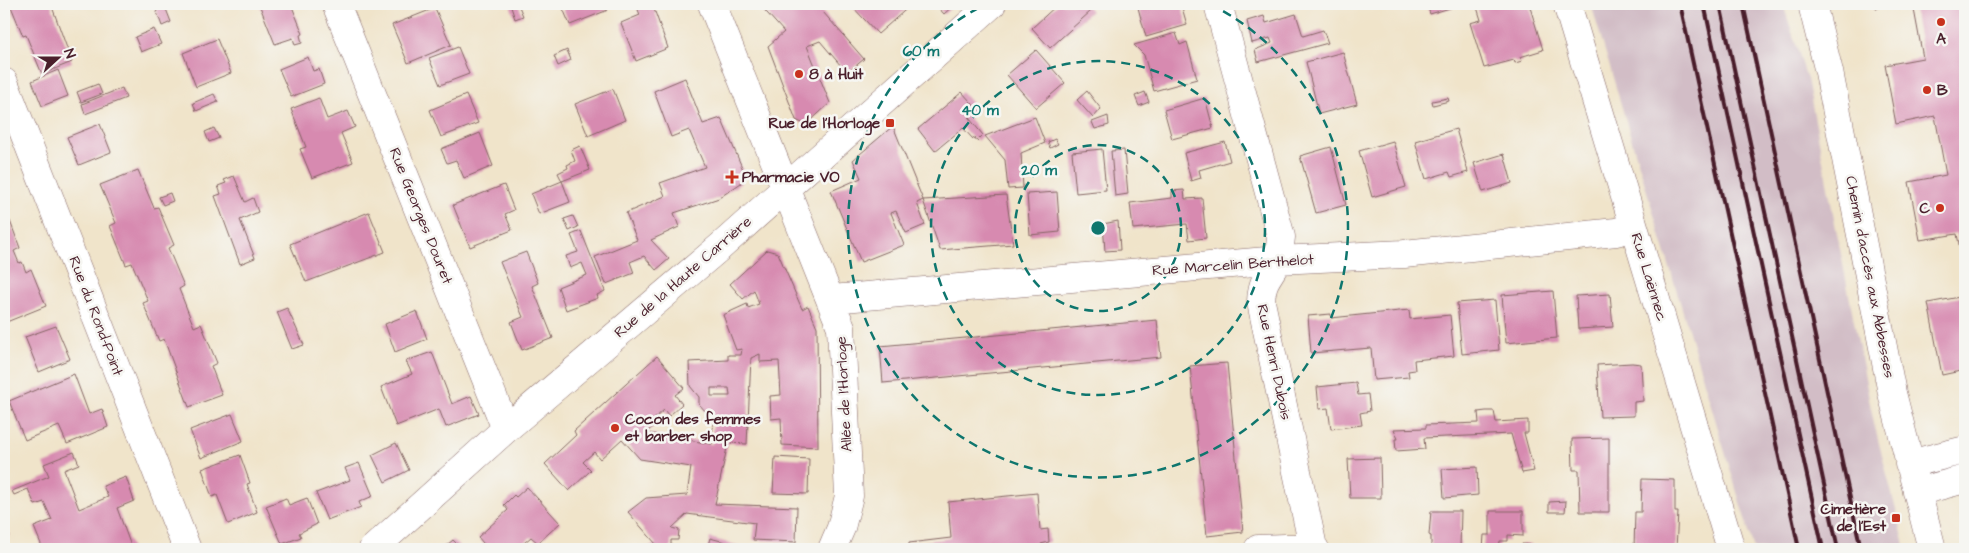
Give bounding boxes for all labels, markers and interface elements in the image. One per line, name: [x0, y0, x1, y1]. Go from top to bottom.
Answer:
marker: A: [1935, 16, 1947, 28]
place label: A: [1936, 29, 1946, 50]
north arrow: [32, 32, 82, 82]
text: 60 m: [903, 41, 940, 62]
text: N: [58, 46, 80, 62]
place label: 8 à Huit: [809, 64, 864, 85]
marker: 8 à Huit: [793, 68, 805, 80]
place label: B: [1937, 80, 1948, 101]
marker: B: [1921, 84, 1933, 96]
text: 40 m: [961, 100, 999, 121]
place label: Rue de l'Horloge: [769, 113, 880, 136]
marker: Rue de l'Horloge: [884, 117, 896, 129]
street label: Rue Georges Douret: [383, 145, 458, 288]
text: 20 m: [1020, 160, 1057, 181]
place label: Pharmacie VO: [742, 167, 840, 188]
marker: Pharmacie VO: [726, 171, 738, 183]
street label: Chemin d'accès aux Abbesses: [1840, 174, 1900, 380]
place label: C: [1919, 198, 1930, 219]
marker: C: [1934, 202, 1946, 214]
street label: Rue de la Haute Carrière: [610, 211, 756, 343]
centre of rings: [1089, 219, 1107, 237]
street label: Rue Laënnec: [1626, 230, 1673, 324]
street label: Rue Marcelin Berthelot: [1151, 249, 1315, 281]
street label: Rue du Rond-Point: [64, 253, 128, 379]
street label: Rue Henri Dubois: [1251, 302, 1297, 422]
street label: Allée de l'Horloge: [830, 336, 859, 452]
place label: Cocon des femmes et barber shop: [625, 409, 761, 447]
marker: Cocon des femmes et barber shop: [609, 422, 621, 434]
place label: Cimetière de l'Est: [1820, 499, 1887, 537]
marker: Cimetière de l'Est: [1890, 512, 1902, 524]

